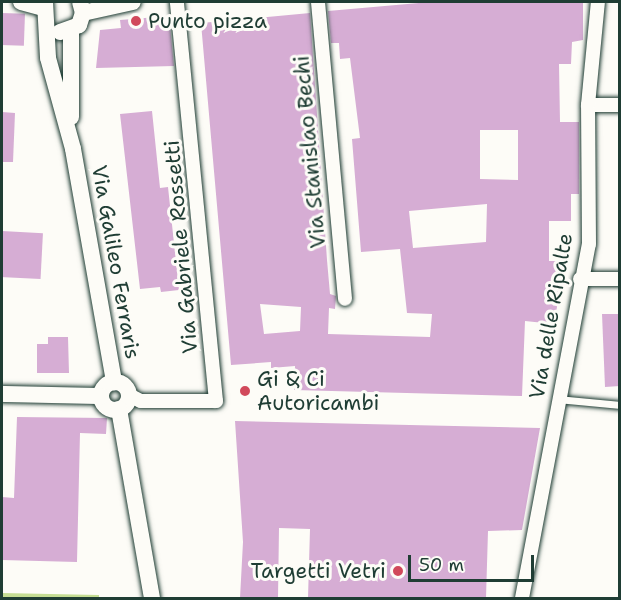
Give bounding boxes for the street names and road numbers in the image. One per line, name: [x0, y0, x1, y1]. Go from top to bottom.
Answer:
street label: Via Stanislao Bechi: [289, 55, 331, 249]
street label: Via Gabriele Rossetti: [159, 139, 203, 355]
street label: Via Galileo Ferraris: [87, 163, 145, 361]
street label: Via delle Ripalte: [524, 231, 578, 401]

